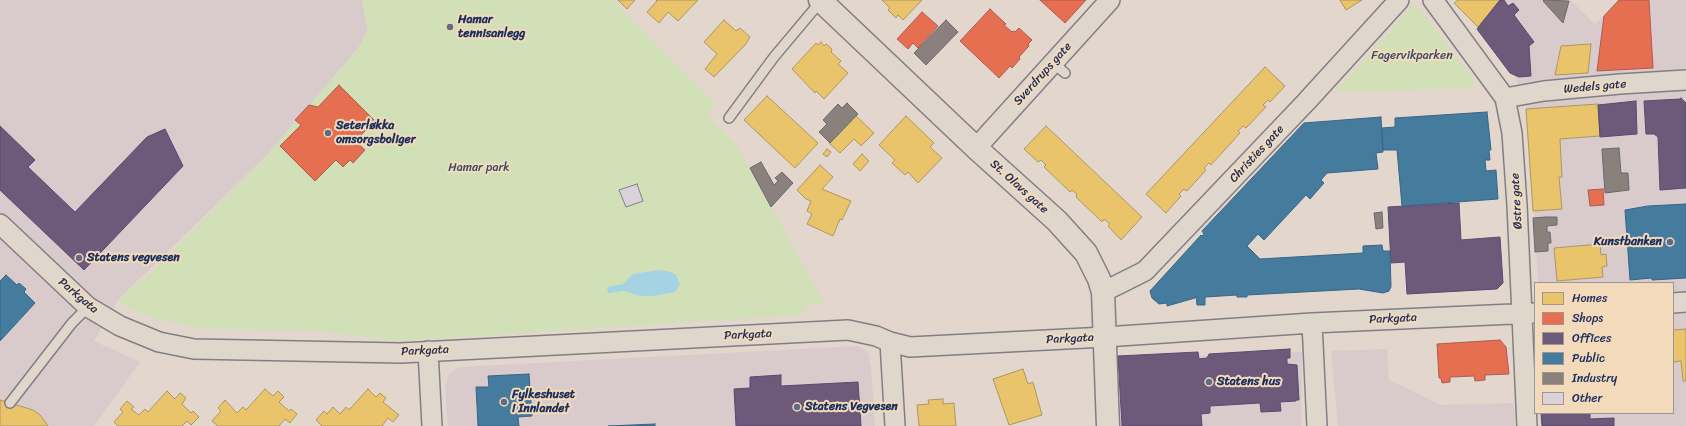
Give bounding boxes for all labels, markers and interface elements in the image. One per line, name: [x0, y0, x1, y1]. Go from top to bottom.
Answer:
place label: Hamar tennisanlegg: [458, 13, 525, 41]
marker: Hamar tennisanlegg: [445, 22, 455, 32]
street label: Sverdrups gate: [1011, 40, 1075, 108]
park label: Fagervikparken: [1371, 49, 1453, 63]
street label: Wedels gate: [1563, 77, 1627, 97]
place label: Seterløkka omsorgsboliger: [336, 119, 416, 147]
street label: Christies gate: [1227, 122, 1287, 186]
marker: Seterløkka omsorgsboliger: [323, 128, 333, 138]
street label: St. Olavs gate: [987, 157, 1051, 217]
park label: Hamar park: [448, 161, 510, 175]
street label: Østre gate: [1508, 173, 1526, 229]
place label: Kunstbanken: [1594, 235, 1662, 249]
marker: Kunstbanken: [1665, 237, 1675, 247]
place label: Statens vegvesen: [87, 251, 180, 265]
marker: Statens vegvesen: [74, 253, 84, 263]
street label: Parkgata: [55, 275, 101, 317]
legend: [1534, 282, 1674, 414]
text: Homes: [1572, 287, 1608, 309]
text: Shops: [1572, 307, 1603, 329]
street label: Parkgata: [1369, 311, 1417, 327]
street label: Parkgata: [724, 327, 772, 343]
text: Offices: [1572, 327, 1611, 349]
street label: Parkgata: [1046, 331, 1094, 347]
street label: Parkgata: [401, 343, 449, 359]
text: Public: [1572, 347, 1605, 369]
text: Industry: [1572, 367, 1617, 389]
place label: Statens hus: [1217, 375, 1281, 389]
marker: Statens hus: [1204, 377, 1214, 387]
text: Other: [1572, 387, 1602, 409]
place label: Fylkeshuset i Innlandet: [512, 388, 575, 416]
marker: Fylkeshuset i Innlandet: [499, 397, 509, 407]
place label: Statens Vegvesen: [805, 400, 898, 414]
marker: Statens Vegvesen: [792, 402, 802, 412]

